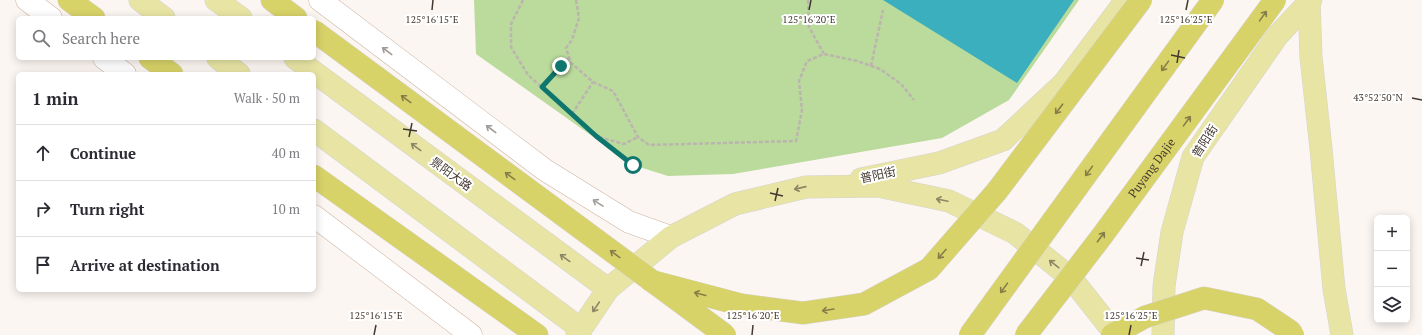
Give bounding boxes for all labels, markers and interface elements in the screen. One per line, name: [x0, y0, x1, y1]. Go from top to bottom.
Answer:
one-way arrow: [1259, 11, 1267, 22]
text: 125°16'15"E: [405, 13, 459, 26]
text: 125°16'20"E: [782, 13, 836, 26]
text: 125°16'25"E: [1159, 13, 1213, 26]
search box: [16, 16, 316, 60]
icon: search: [30, 27, 52, 49]
text: Search here: [62, 28, 140, 48]
one-way arrow: [382, 46, 393, 55]
route end: [552, 57, 570, 75]
one-way arrow: [1161, 60, 1169, 71]
text: 1 min: [32, 87, 79, 110]
text: Walk · 50 m: [234, 89, 300, 107]
text: 43°52'50"N: [1353, 91, 1403, 104]
one-way arrow: [400, 95, 411, 103]
one-way arrow: [1054, 104, 1063, 115]
one-way arrow: [1182, 116, 1191, 127]
street label: 普阳街: [1188, 122, 1221, 160]
one-way arrow: [486, 125, 497, 133]
street label: Puyang Dajie: [1125, 135, 1178, 201]
icon: ahead: [32, 142, 54, 164]
text: Continue: [70, 143, 136, 163]
one-way arrow: [410, 143, 421, 151]
text: 40 m: [272, 144, 300, 162]
street label: 景阳大路: [427, 153, 475, 194]
route start: [624, 156, 642, 174]
street label: 普阳街: [859, 163, 897, 186]
one-way arrow: [1085, 165, 1093, 176]
one-way arrow: [505, 172, 516, 181]
one-way arrow: [793, 185, 806, 193]
one-way arrow: [936, 195, 949, 203]
icon: right: [32, 198, 54, 220]
one-way arrow: [592, 198, 604, 206]
text: Turn right: [70, 199, 145, 219]
text: 10 m: [272, 200, 300, 218]
map controls: [1374, 215, 1410, 323]
button: +: [1374, 215, 1410, 251]
one-way arrow: [1097, 232, 1106, 243]
one-way arrow: [937, 249, 946, 259]
one-way arrow: [609, 250, 620, 258]
button: −: [1374, 251, 1410, 287]
icon: arrive: [32, 254, 54, 276]
one-way arrow: [560, 254, 571, 262]
text: Arrive at destination: [70, 255, 220, 275]
one-way arrow: [1048, 260, 1059, 268]
one-way arrow: [1000, 282, 1008, 293]
button: layers: [1374, 287, 1410, 323]
one-way arrow: [694, 290, 707, 297]
one-way arrow: [592, 301, 600, 312]
one-way arrow: [822, 306, 835, 314]
text: 125°16'15"E: [349, 309, 403, 322]
text: 125°16'20"E: [726, 309, 780, 322]
text: 125°16'25"E: [1104, 309, 1158, 322]

